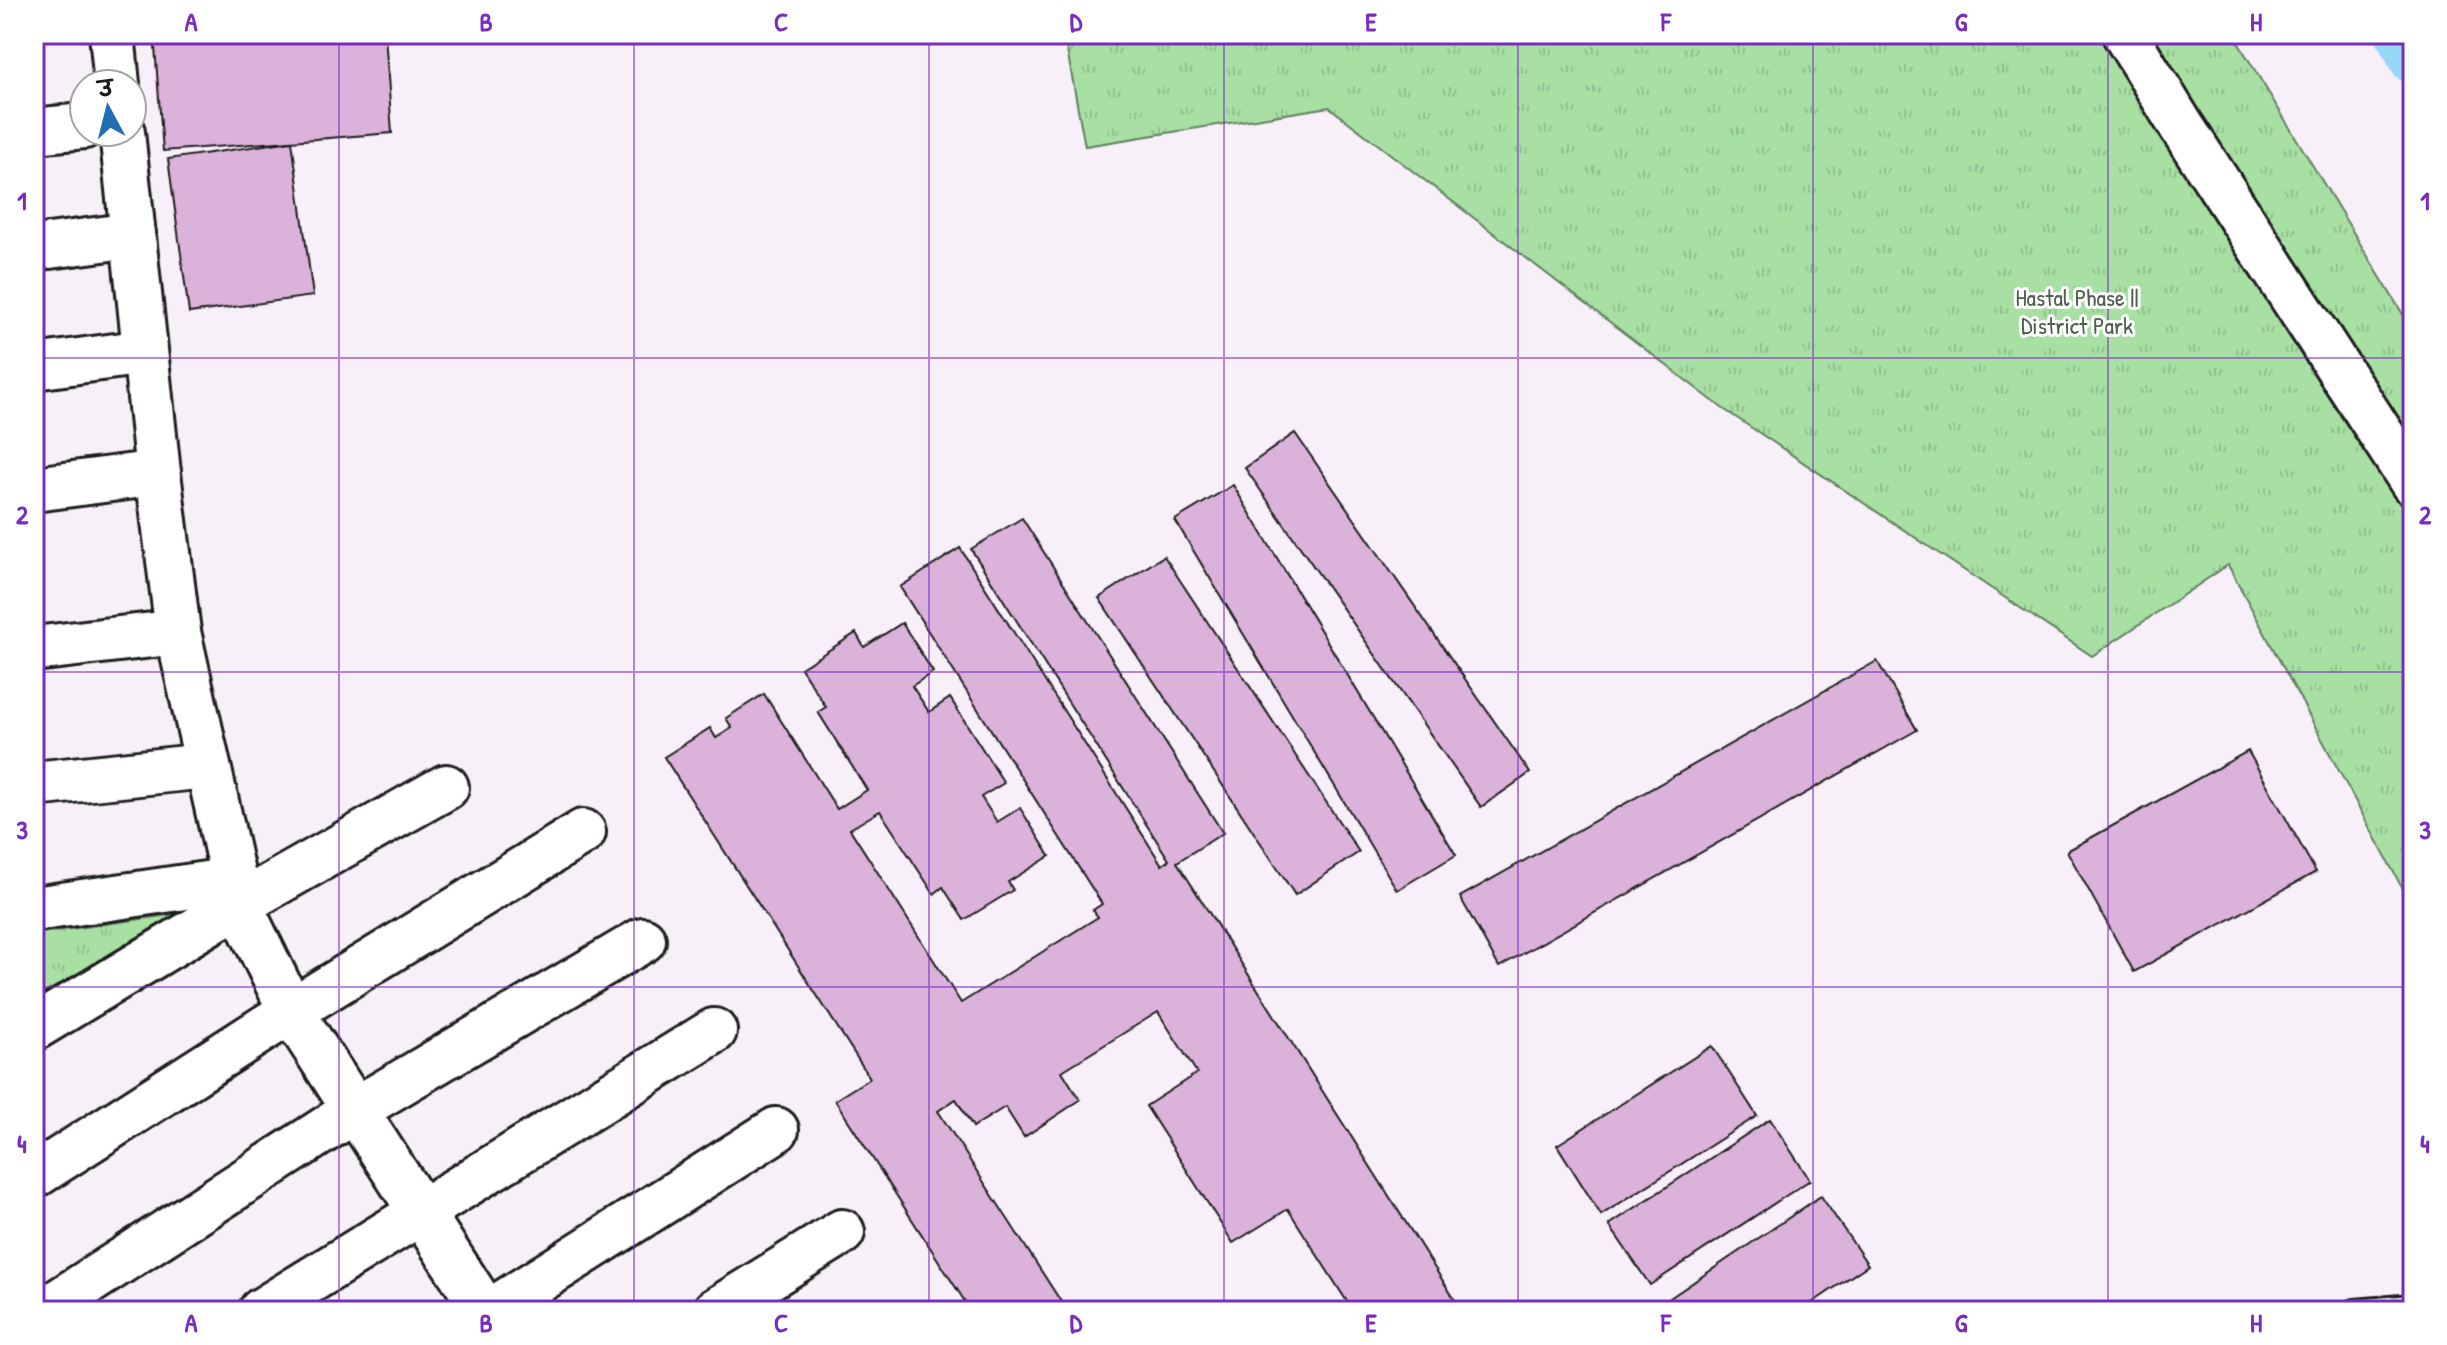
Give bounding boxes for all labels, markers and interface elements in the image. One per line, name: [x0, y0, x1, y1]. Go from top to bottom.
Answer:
text: A: [185, 4, 198, 39]
text: B: [479, 4, 493, 39]
text: C: [774, 4, 788, 39]
text: D: [1070, 4, 1083, 39]
text: E: [1365, 4, 1377, 39]
text: F: [1660, 4, 1672, 39]
text: G: [1955, 4, 1968, 39]
text: H: [2250, 4, 2262, 39]
north arrow: [68, 68, 148, 148]
text: उ: [94, 72, 117, 104]
text: 1: [17, 183, 27, 218]
text: 1: [2420, 183, 2430, 218]
park label: Hastal Phase || District Park: [2015, 281, 2139, 341]
text: 2: [16, 497, 29, 532]
text: 2: [2419, 497, 2432, 532]
text: 3: [16, 812, 28, 847]
text: 3: [2419, 812, 2431, 847]
text: 4: [17, 1126, 27, 1161]
text: 4: [2420, 1126, 2430, 1161]
text: A: [185, 1305, 198, 1340]
text: B: [479, 1305, 493, 1340]
text: C: [774, 1305, 788, 1340]
text: D: [1070, 1305, 1083, 1340]
text: E: [1365, 1305, 1377, 1340]
text: F: [1660, 1305, 1672, 1340]
text: G: [1955, 1305, 1968, 1340]
text: H: [2250, 1305, 2262, 1340]

